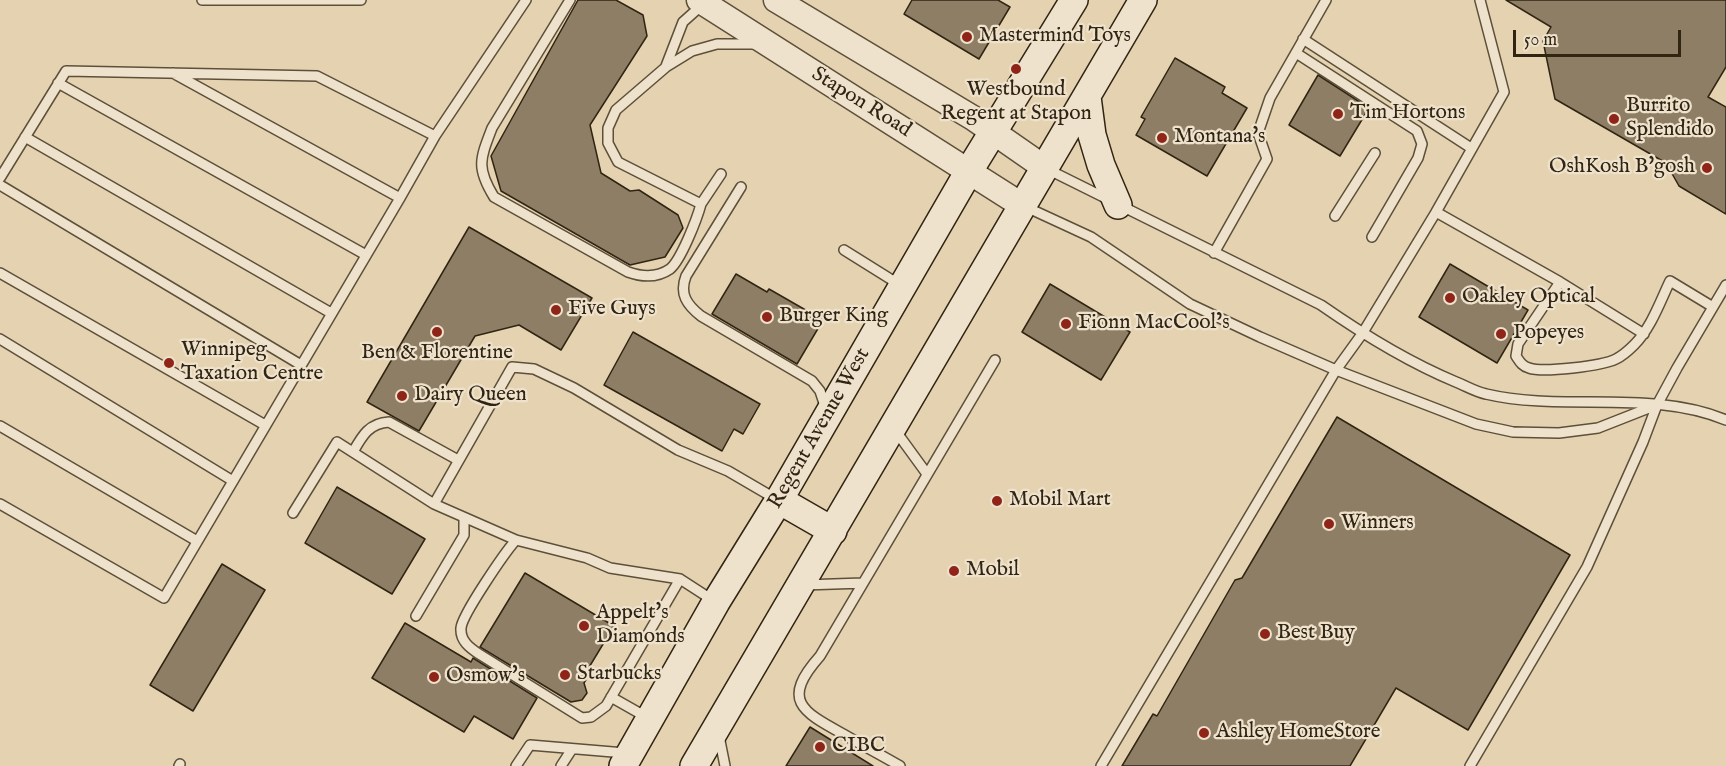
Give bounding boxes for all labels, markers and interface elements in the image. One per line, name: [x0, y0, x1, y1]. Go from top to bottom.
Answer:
scale bar: [1516, 18, 1684, 56]
place label: Mastermind Toys: [979, 24, 1131, 50]
text: 50 m: [1524, 29, 1557, 52]
marker: Mastermind Toys: [960, 30, 974, 44]
street label: Stapon Road: [806, 62, 916, 144]
marker: Westbound Regent at Stapon: [1009, 62, 1023, 76]
place label: Westbound Regent at Stapon: [940, 78, 1092, 128]
place label: Burrito Splendido: [1626, 94, 1714, 144]
place label: Tim Hortons: [1350, 101, 1465, 127]
marker: Tim Hortons: [1331, 107, 1345, 121]
marker: Burrito Splendido: [1607, 112, 1621, 126]
place label: Montana's: [1174, 125, 1265, 151]
marker: Montana's: [1155, 131, 1169, 145]
place label: OshKosh B'gosh: [1549, 155, 1695, 181]
marker: OshKosh B'gosh: [1700, 161, 1714, 175]
place label: Oakley Optical: [1462, 285, 1595, 311]
marker: Oakley Optical: [1443, 291, 1457, 305]
place label: Five Guys: [568, 297, 656, 323]
marker: Five Guys: [549, 303, 563, 317]
place label: Burger King: [779, 304, 888, 330]
marker: Burger King: [760, 310, 774, 324]
place label: Fionn MacCool’s: [1078, 311, 1230, 337]
marker: Fionn MacCool’s: [1059, 317, 1073, 331]
place label: Popeyes: [1513, 321, 1584, 347]
marker: Ben & Florentine: [430, 325, 444, 339]
marker: Popeyes: [1494, 327, 1508, 341]
place label: Winnipeg Taxation Centre: [181, 338, 323, 388]
place label: Ben & Florentine: [361, 341, 513, 367]
street label: Regent Avenue West: [764, 344, 876, 514]
marker: Winnipeg Taxation Centre: [162, 356, 176, 370]
place label: Dairy Queen: [414, 383, 527, 409]
marker: Dairy Queen: [395, 389, 409, 403]
place label: Mobil Mart: [1009, 488, 1111, 514]
marker: Mobil Mart: [990, 494, 1004, 508]
place label: Winners: [1341, 511, 1414, 537]
marker: Winners: [1322, 517, 1336, 531]
place label: Mobil: [966, 558, 1019, 584]
marker: Mobil: [947, 564, 961, 578]
place label: Appelt's Diamonds: [596, 601, 685, 651]
marker: Appelt's Diamonds: [577, 619, 591, 633]
place label: Best Buy: [1277, 621, 1355, 647]
marker: Best Buy: [1258, 627, 1272, 641]
place label: Starbucks: [577, 662, 661, 688]
place label: Osmow's: [446, 664, 525, 690]
marker: Starbucks: [558, 668, 572, 682]
marker: Osmow's: [427, 670, 441, 684]
place label: Ashley HomeStore: [1216, 720, 1380, 746]
marker: Ashley HomeStore: [1197, 726, 1211, 740]
place label: CIBC: [832, 734, 885, 760]
marker: CIBC: [813, 740, 827, 754]

